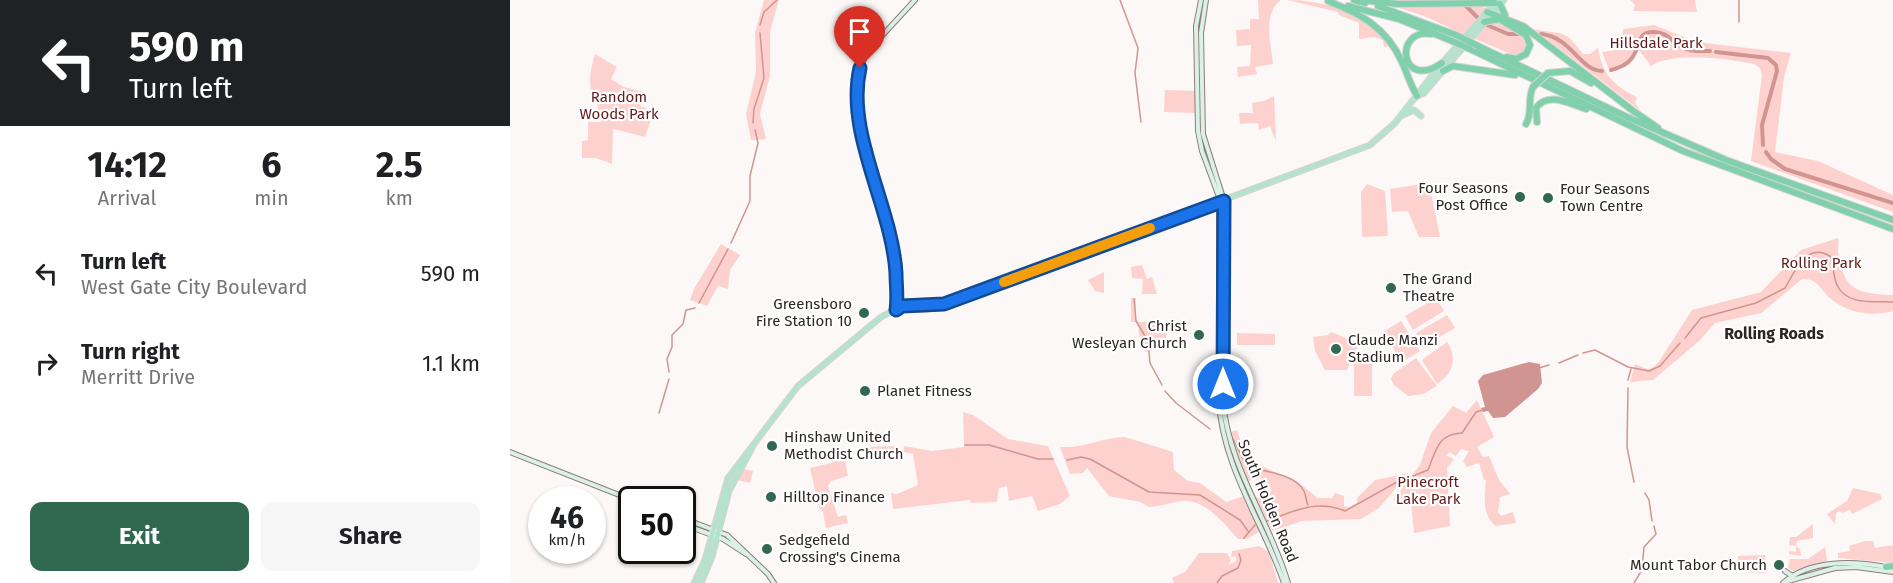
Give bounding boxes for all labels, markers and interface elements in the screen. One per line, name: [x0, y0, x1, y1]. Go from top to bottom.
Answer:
pin: [834, 6, 885, 68]
icon: arrive: [843, 15, 876, 48]
text: 590 m: [129, 22, 244, 72]
icon: left: [30, 24, 108, 102]
park label: Hillsdale Park: [1609, 34, 1703, 52]
text: Turn left: [129, 73, 232, 105]
park label: Random Woods Park: [579, 88, 659, 123]
text: 14:12: [87, 143, 167, 187]
text: 6: [261, 143, 282, 187]
text: 2.5: [376, 143, 423, 187]
place label: Four Seasons Post Office: [1418, 179, 1508, 214]
place label: Four Seasons Town Centre: [1560, 180, 1650, 215]
text: Arrival: [98, 186, 156, 210]
text: min: [254, 186, 289, 210]
text: km: [386, 186, 413, 210]
marker: Four Seasons Post Office: [1513, 190, 1527, 204]
marker: Four Seasons Town Centre: [1541, 191, 1555, 205]
text: Turn left: [81, 248, 166, 275]
park label: Rolling Park: [1781, 254, 1862, 272]
icon: left: [30, 257, 63, 290]
text: 590 m: [421, 260, 480, 287]
place label: The Grand Theatre: [1403, 270, 1472, 305]
text: West Gate City Boulevard: [81, 275, 307, 299]
marker: The Grand Theatre: [1384, 281, 1398, 295]
place label: Greensboro Fire Station 10: [756, 295, 852, 330]
marker: Greensboro Fire Station 10: [857, 306, 871, 320]
place label: Christ Wesleyan Church: [1072, 317, 1188, 352]
district label: Rolling Roads: [1724, 324, 1824, 343]
marker: Christ Wesleyan Church: [1192, 328, 1206, 342]
place label: Claude Manzi Stadium: [1348, 331, 1438, 366]
text: Turn right: [81, 338, 180, 365]
marker: Claude Manzi Stadium: [1329, 342, 1343, 356]
icon: right: [30, 347, 63, 380]
text: 1.1 km: [422, 350, 480, 377]
position arrow: [1191, 352, 1255, 416]
text: Merritt Drive: [81, 365, 195, 389]
place label: Planet Fitness: [877, 382, 972, 400]
marker: Planet Fitness: [858, 384, 872, 398]
place label: Hinshaw United Methodist Church: [784, 428, 903, 463]
street label: South Holden Road: [1234, 437, 1302, 565]
marker: Hinshaw United Methodist Church: [765, 439, 779, 453]
park label: Pinecroft Lake Park: [1396, 473, 1461, 508]
speed limit sign: 50: [618, 486, 696, 564]
place label: Hilltop Finance: [783, 488, 885, 506]
marker: Hilltop Finance: [764, 490, 778, 504]
text: 46: [550, 500, 584, 536]
button: Exit: [30, 502, 249, 571]
button: Share: [261, 502, 480, 571]
text: km/h: [548, 531, 586, 549]
place label: Sedgefield Crossing's Cinema: [779, 531, 901, 566]
marker: Sedgefield Crossing's Cinema: [760, 542, 774, 556]
place label: Mount Tabor Church: [1630, 556, 1767, 574]
marker: Mount Tabor Church: [1772, 558, 1786, 572]

